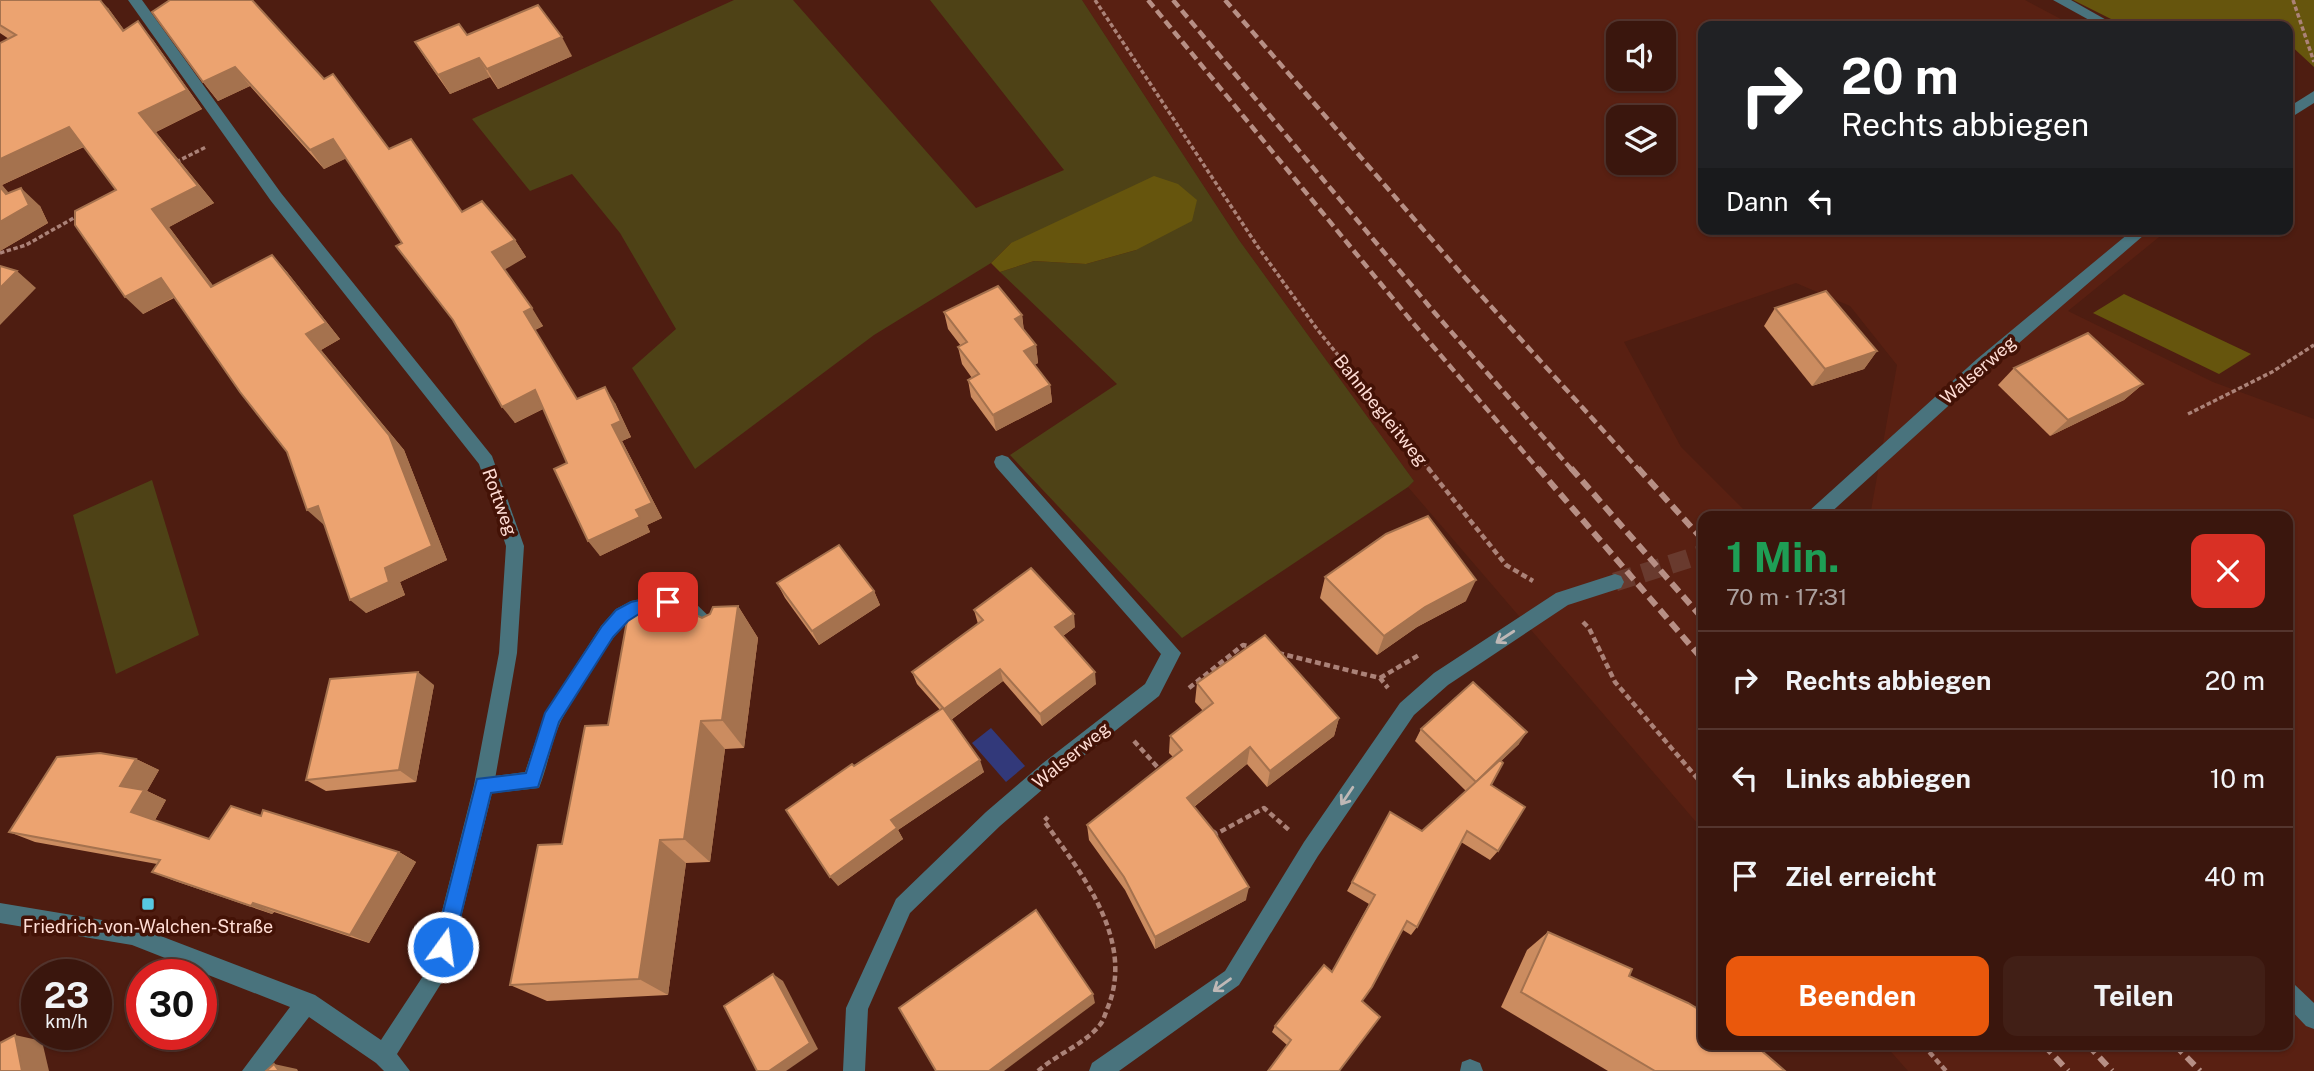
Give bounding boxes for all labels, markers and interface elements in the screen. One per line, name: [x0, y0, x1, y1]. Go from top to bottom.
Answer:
map controls: [1606, 21, 1676, 175]
button: sound: [1606, 21, 1676, 91]
text: 20 m: [1841, 47, 1959, 105]
icon: right: [1726, 49, 1817, 140]
button: layers: [1606, 105, 1676, 175]
text: Rechts abbiegen: [1841, 106, 2089, 143]
icon: left: [1802, 182, 1840, 220]
text: Dann: [1726, 186, 1788, 217]
street label: Walserweg: [1936, 331, 2020, 409]
street label: Bahnbegleitweg: [1330, 350, 1432, 470]
street label: Rottweg: [478, 466, 522, 538]
text: 1 Min.: [1726, 532, 1840, 581]
button: close: [2191, 534, 2265, 608]
pin: [638, 572, 698, 632]
icon: arrive: [649, 583, 687, 621]
text: 70 m · 17:31: [1726, 583, 1847, 610]
one-way arrow: [1496, 629, 1515, 644]
icon: right: [1726, 661, 1764, 699]
text: Rechts abbiegen: [1785, 665, 1991, 696]
text: 20 m: [2205, 665, 2265, 696]
street label: Walserweg: [1028, 717, 1114, 793]
icon: left: [1726, 759, 1764, 797]
text: Links abbiegen: [1785, 763, 1971, 794]
text: 10 m: [2210, 763, 2265, 794]
one-way arrow: [1340, 786, 1354, 805]
icon: arrive: [1726, 857, 1764, 895]
text: Ziel erreicht: [1785, 861, 1937, 892]
text: 40 m: [2204, 861, 2265, 892]
marker: Friedrich-von-Walchen-Straße: [140, 896, 156, 912]
position arrow: [406, 910, 480, 984]
place label: Friedrich-von-Walchen-Straße: [23, 916, 273, 937]
button: Beenden: [1726, 956, 1989, 1036]
button: Teilen: [2003, 956, 2265, 1036]
speed limit sign: 30: [126, 959, 217, 1050]
text: 23: [44, 975, 89, 1016]
one-way arrow: [1213, 978, 1232, 992]
text: km/h: [45, 1011, 88, 1032]

